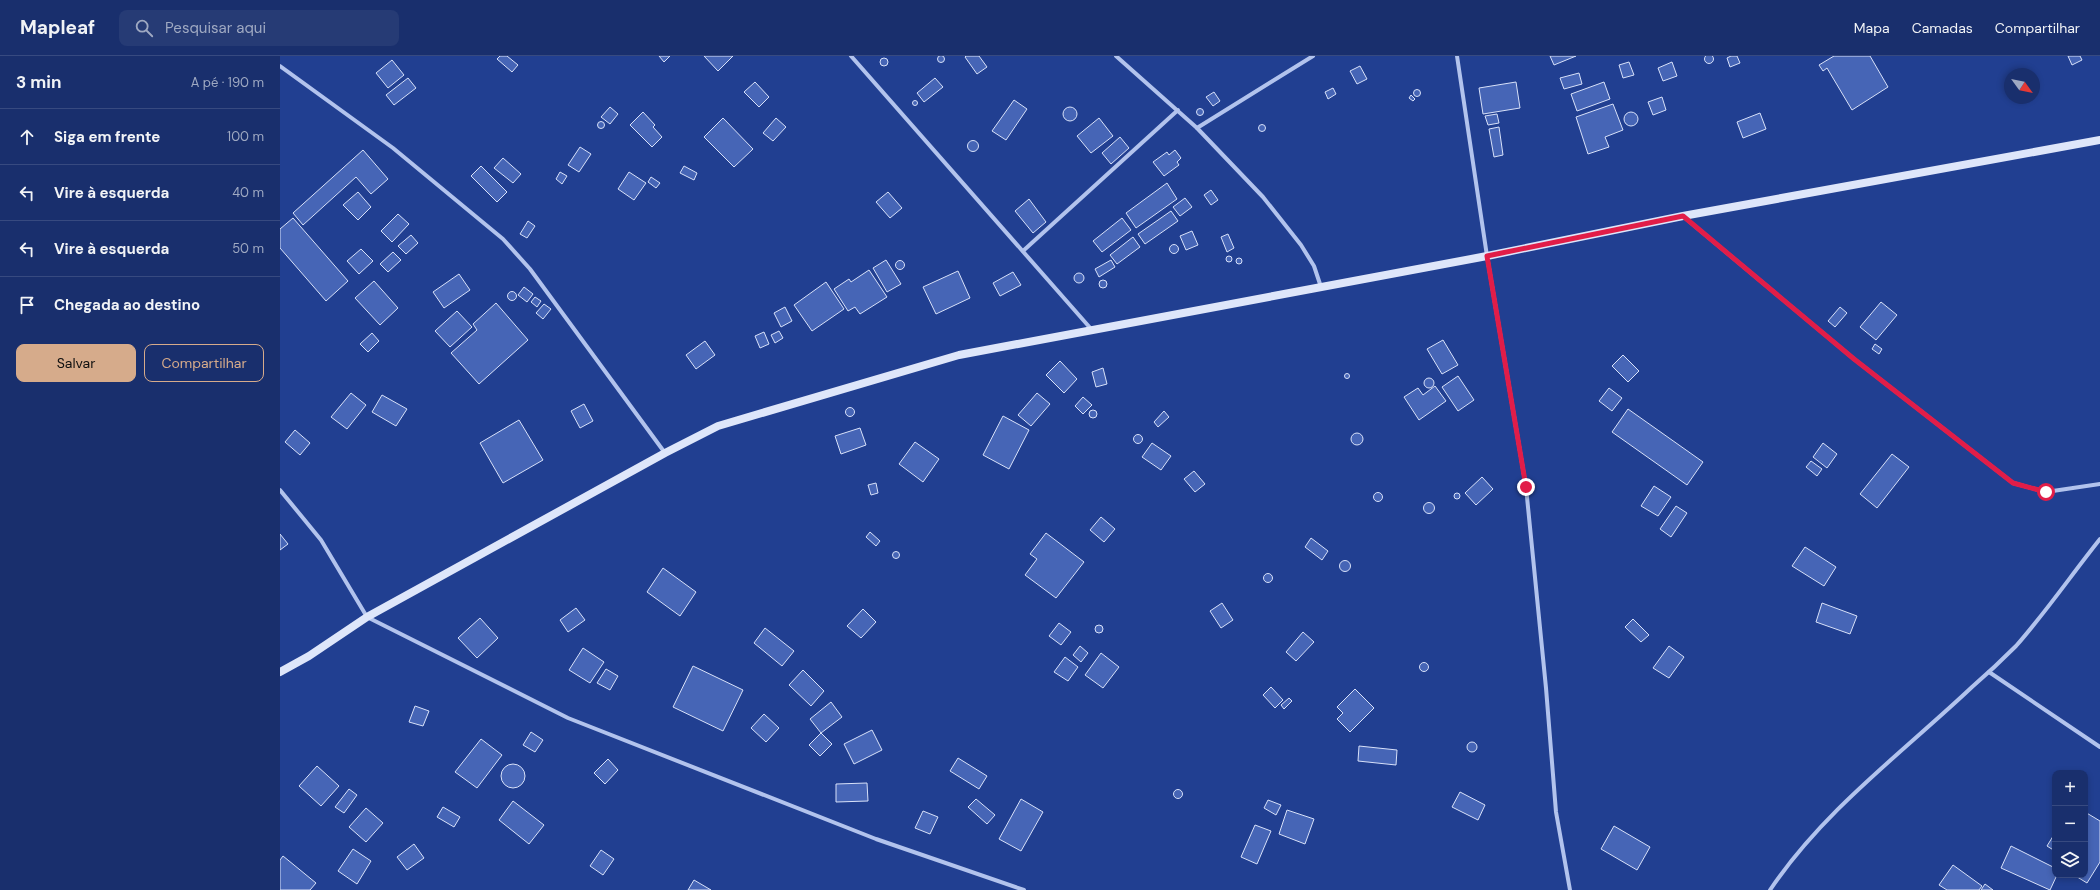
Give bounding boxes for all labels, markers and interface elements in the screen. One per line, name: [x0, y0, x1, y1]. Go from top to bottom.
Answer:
search box: [119, 10, 399, 46]
text: Mapleaf: [20, 15, 95, 40]
icon: search: [133, 17, 155, 39]
text: Pesquisar aqui: [165, 18, 266, 38]
text: Mapa: [1854, 19, 1890, 37]
text: Camadas: [1912, 19, 1973, 37]
text: Compartilhar: [1995, 19, 2080, 37]
north arrow: [2004, 68, 2040, 104]
text: 3 min: [16, 71, 61, 93]
text: A pé · 190 m: [191, 74, 264, 91]
icon: ahead: [16, 126, 38, 148]
text: Siga em frente: [54, 127, 160, 147]
text: 100 m: [227, 128, 264, 145]
icon: left: [16, 182, 38, 204]
text: Vire à esquerda: [54, 183, 169, 203]
text: 40 m: [232, 184, 264, 201]
icon: left: [16, 238, 38, 260]
text: Vire à esquerda: [54, 239, 169, 259]
text: 50 m: [232, 240, 264, 257]
icon: arrive: [16, 294, 38, 316]
text: Chegada ao destino: [54, 295, 200, 315]
button: Salvar: [16, 344, 136, 382]
button: Compartilhar: [144, 344, 264, 382]
route end: [1517, 478, 1535, 496]
route start: [2037, 483, 2055, 501]
map controls: [2052, 770, 2088, 878]
button: +: [2052, 770, 2088, 806]
button: −: [2052, 806, 2088, 842]
button: layers: [2052, 842, 2088, 878]

